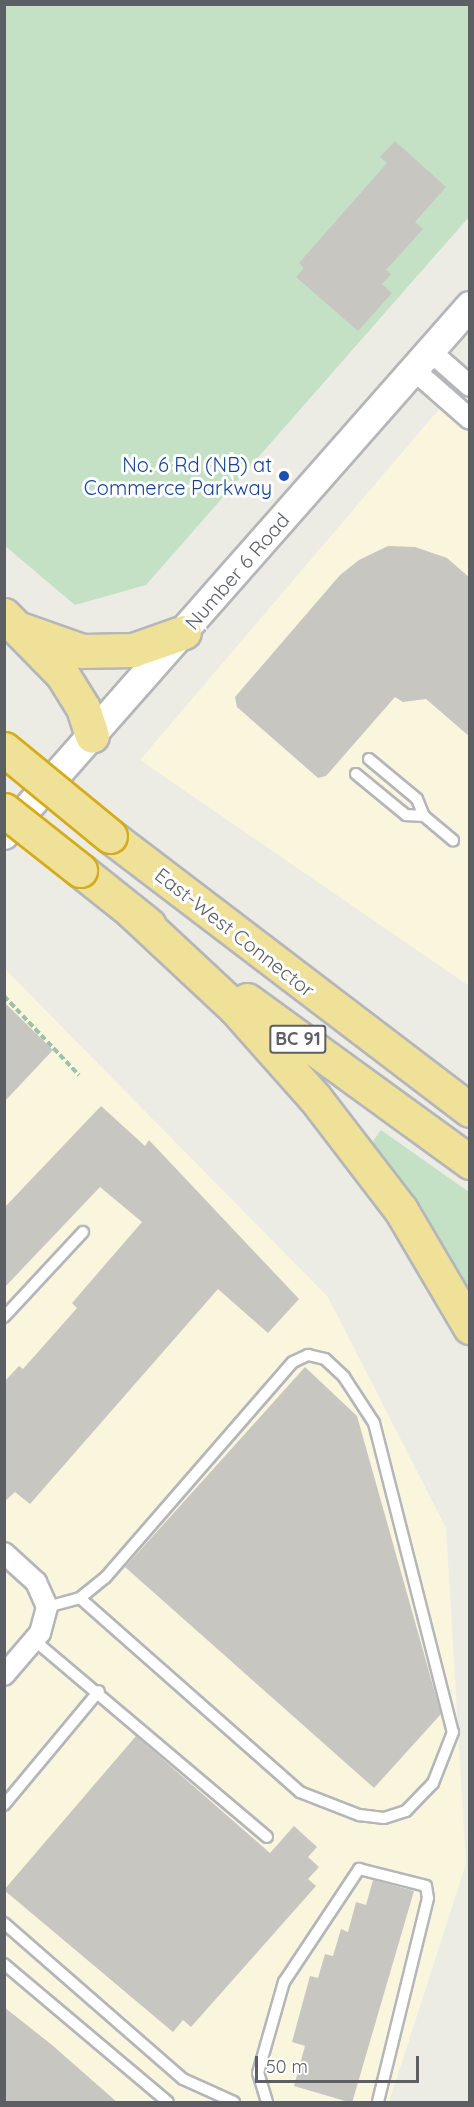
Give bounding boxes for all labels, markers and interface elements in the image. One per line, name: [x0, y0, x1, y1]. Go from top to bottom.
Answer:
place label: No. 6 Rd (NB) at Commerce Parkway: [84, 452, 272, 499]
marker: No. 6 Rd (NB) at Commerce Parkway: [277, 469, 291, 483]
street label: Number 6 Road: [180, 508, 294, 634]
street label: East-West Connector: [150, 862, 320, 1002]
road number: BC 91: [268, 1024, 328, 1054]
scale bar: [258, 2044, 422, 2082]
text: 50 m: [266, 2055, 308, 2078]

